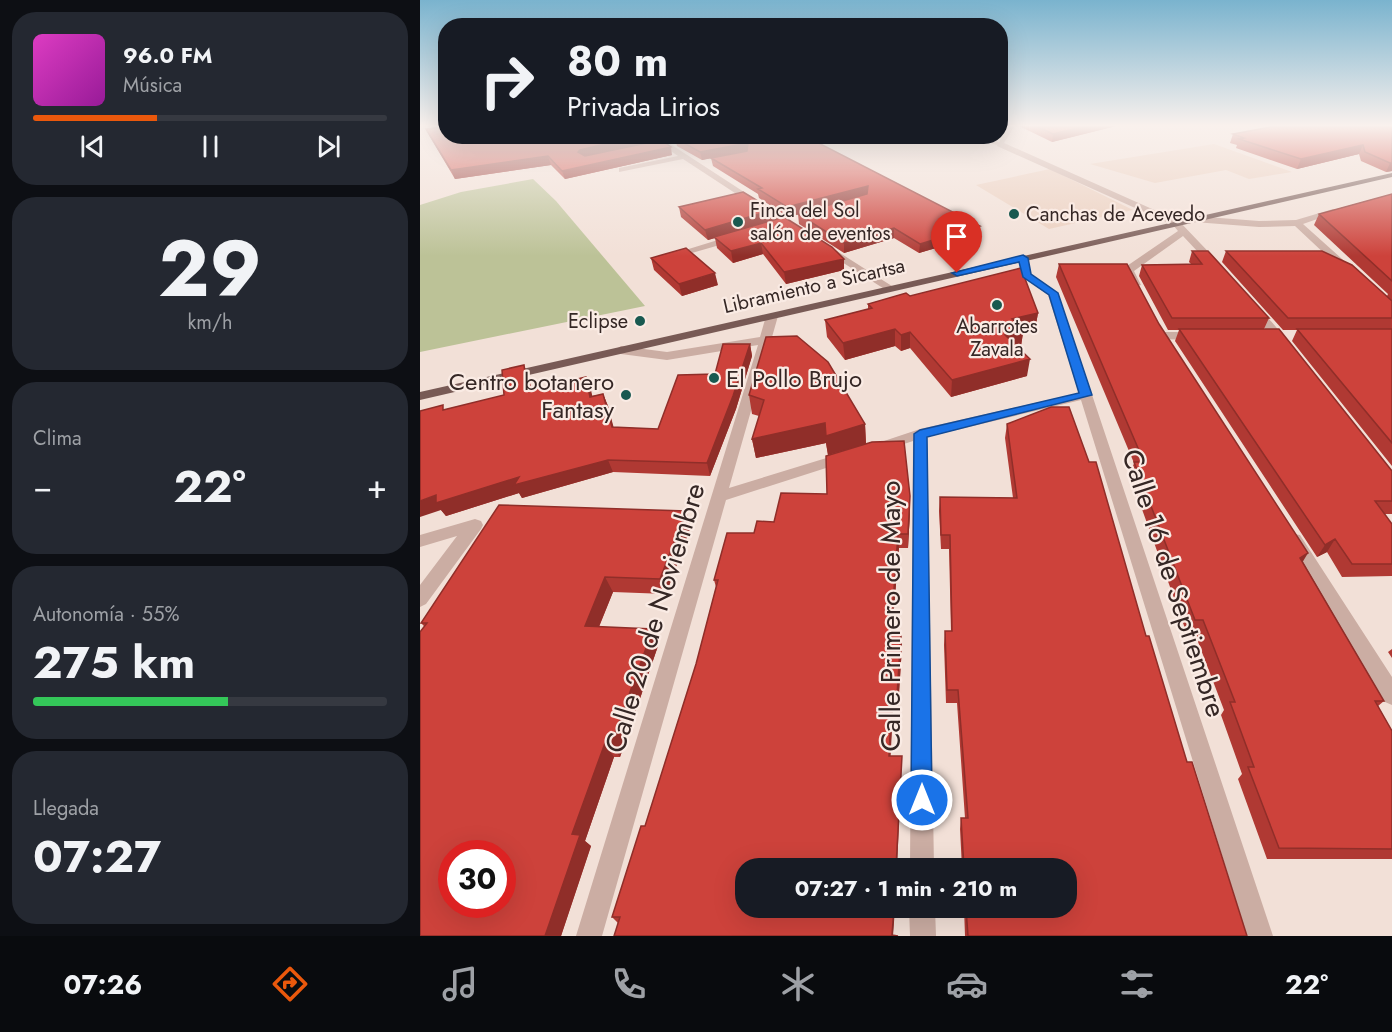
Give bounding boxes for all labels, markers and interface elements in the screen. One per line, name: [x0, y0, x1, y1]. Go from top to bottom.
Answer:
text: 80 m: [567, 31, 668, 92]
text: 96.0 FM: [123, 39, 212, 71]
icon: right: [468, 42, 546, 120]
text: Música: [123, 71, 182, 100]
text: Privada Lirios: [567, 87, 720, 126]
icon: previous: [76, 130, 109, 163]
icon: pause: [194, 130, 227, 163]
icon: next: [312, 130, 345, 163]
place label: Finca del Sol salón de eventos: [750, 196, 890, 248]
place label: Canchas de Acevedo: [1026, 200, 1205, 229]
marker: Canchas de Acevedo: [1007, 207, 1021, 221]
pin: [931, 211, 982, 273]
text: 29: [158, 213, 262, 325]
marker: Finca del Sol salón de eventos: [731, 215, 745, 229]
icon: arrive: [940, 220, 973, 253]
street label: Libramiento a Sicartsa: [720, 251, 908, 321]
marker: Abarrotes Zavala: [990, 298, 1004, 312]
place label: Eclipse: [568, 307, 628, 336]
text: km/h: [187, 308, 233, 337]
place label: Abarrotes Zavala: [956, 312, 1038, 364]
marker: Eclipse: [633, 314, 647, 328]
place label: El Pollo Brujo: [726, 361, 862, 396]
place label: Centro botanero Fantasy: [449, 364, 614, 427]
marker: El Pollo Brujo: [707, 371, 721, 385]
marker: Centro botanero Fantasy: [619, 388, 633, 402]
text: Clima: [33, 424, 82, 453]
street label: Calle 16 de Septiembre: [1111, 444, 1237, 722]
text: 22°: [173, 454, 246, 519]
text: −: [33, 463, 52, 510]
text: +: [367, 463, 387, 510]
street label: Calle 20 de Noviembre: [594, 478, 716, 758]
street label: Calle Primero de Mayo: [870, 480, 911, 752]
text: Autonomía · 55%: [33, 600, 179, 629]
text: 275 km: [33, 630, 195, 695]
position arrow: [890, 768, 954, 832]
text: Llegada: [33, 794, 99, 823]
text: 07:27: [33, 824, 161, 889]
speed limit sign: 30: [438, 840, 516, 918]
text: 07:27 · 1 min · 210 m: [795, 872, 1017, 904]
icon: directions: [269, 963, 311, 1005]
icon: music: [439, 963, 481, 1005]
icon: phone: [608, 963, 650, 1005]
icon: climate: [777, 963, 819, 1005]
icon: car: [946, 963, 988, 1005]
icon: filters: [1116, 963, 1158, 1005]
text: 07:26: [64, 965, 142, 1004]
text: 22°: [1285, 965, 1328, 1004]

